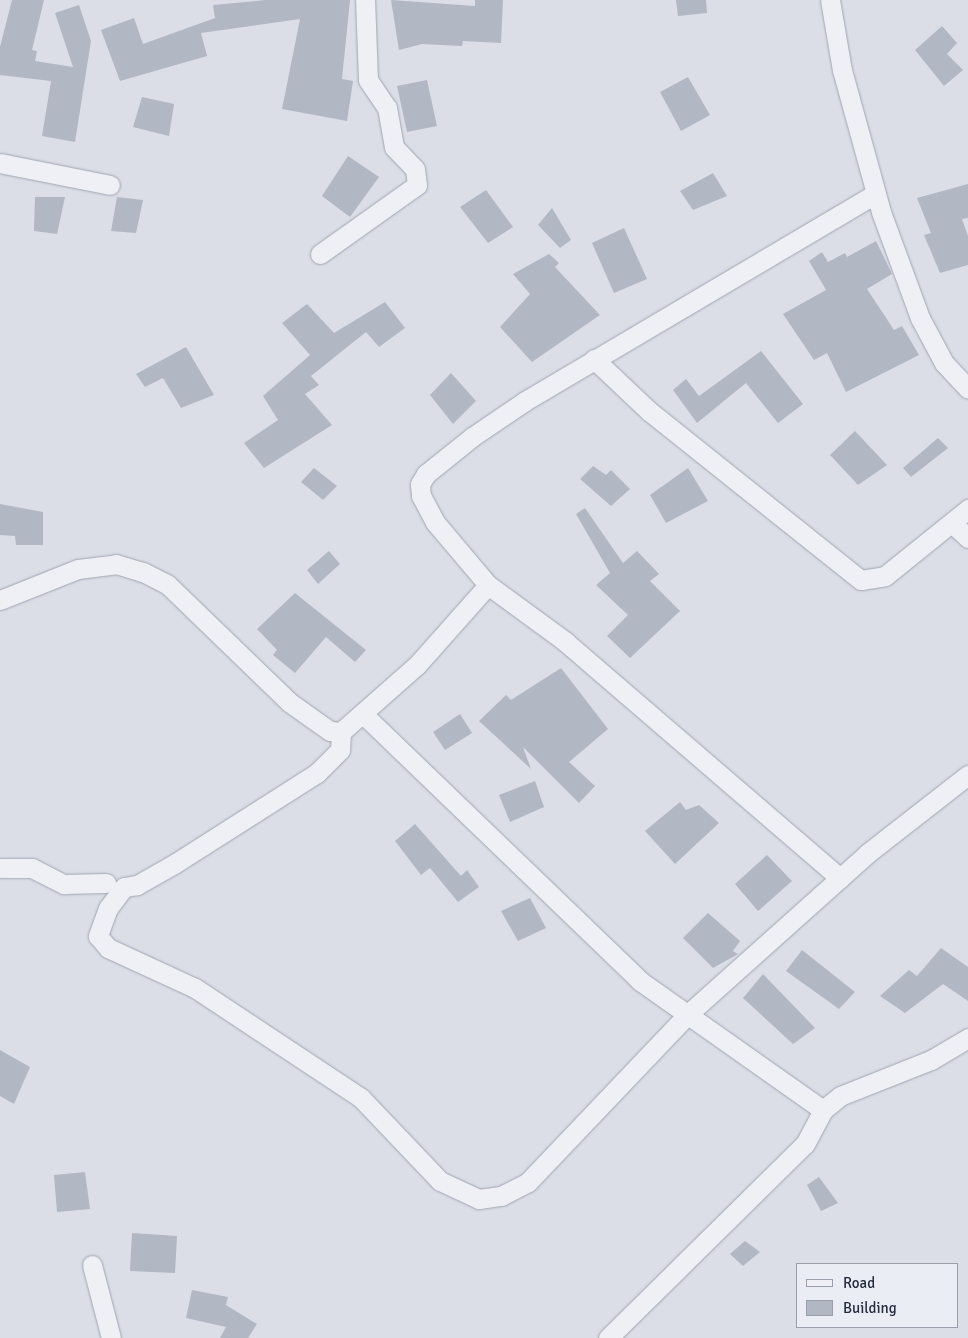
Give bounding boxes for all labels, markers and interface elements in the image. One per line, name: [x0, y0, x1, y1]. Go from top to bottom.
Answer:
legend: [796, 1263, 958, 1328]
text: Road: [843, 1274, 875, 1292]
text: Building: [843, 1299, 897, 1317]

